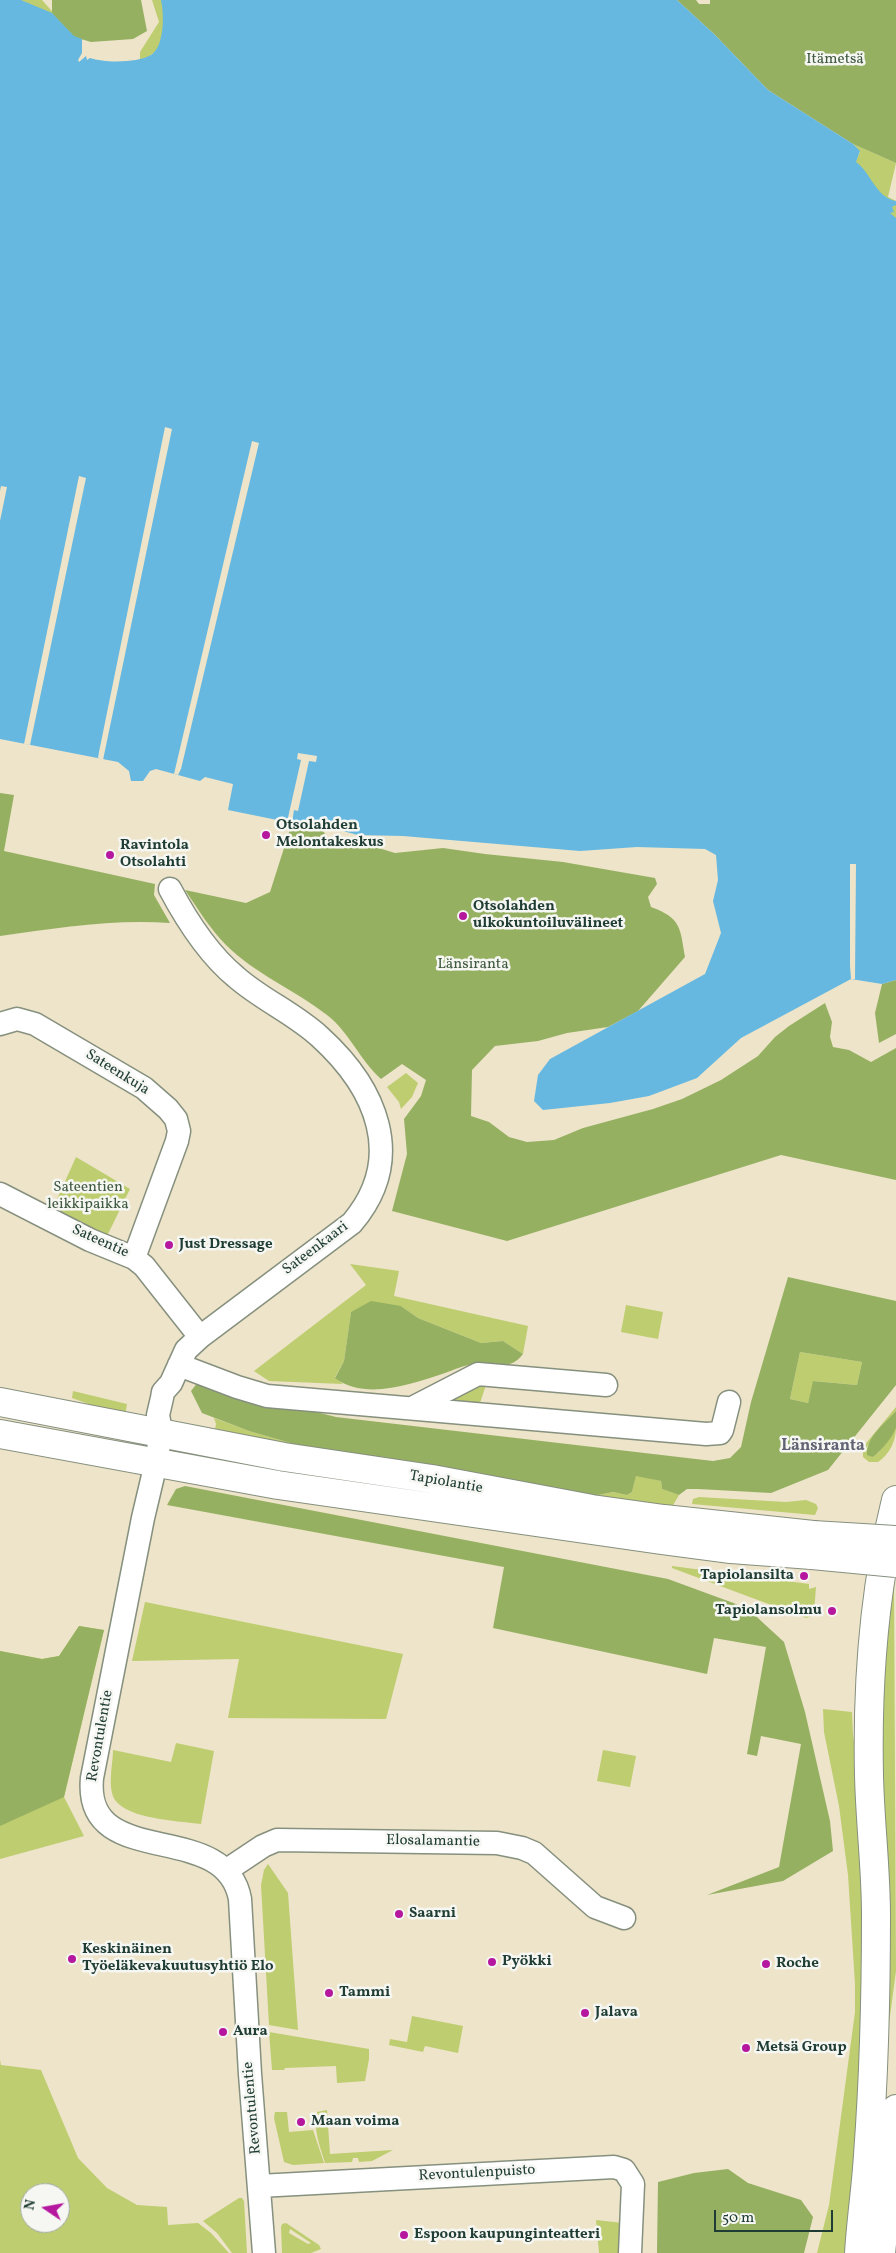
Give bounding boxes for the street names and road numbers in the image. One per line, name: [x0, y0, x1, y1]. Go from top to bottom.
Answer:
street label: Sateenkuja: [82, 1046, 152, 1100]
street label: Sateenkaari: [280, 1218, 352, 1280]
street label: Sateentie: [69, 1221, 131, 1263]
street label: Tapiolantie: [408, 1468, 484, 1498]
street label: Revontulentie: [84, 1689, 118, 1783]
street label: Elosalamantie: [386, 1832, 480, 1852]
street label: Revontulentie: [240, 2061, 266, 2155]
street label: Revontulenpuisto: [418, 2162, 536, 2186]

